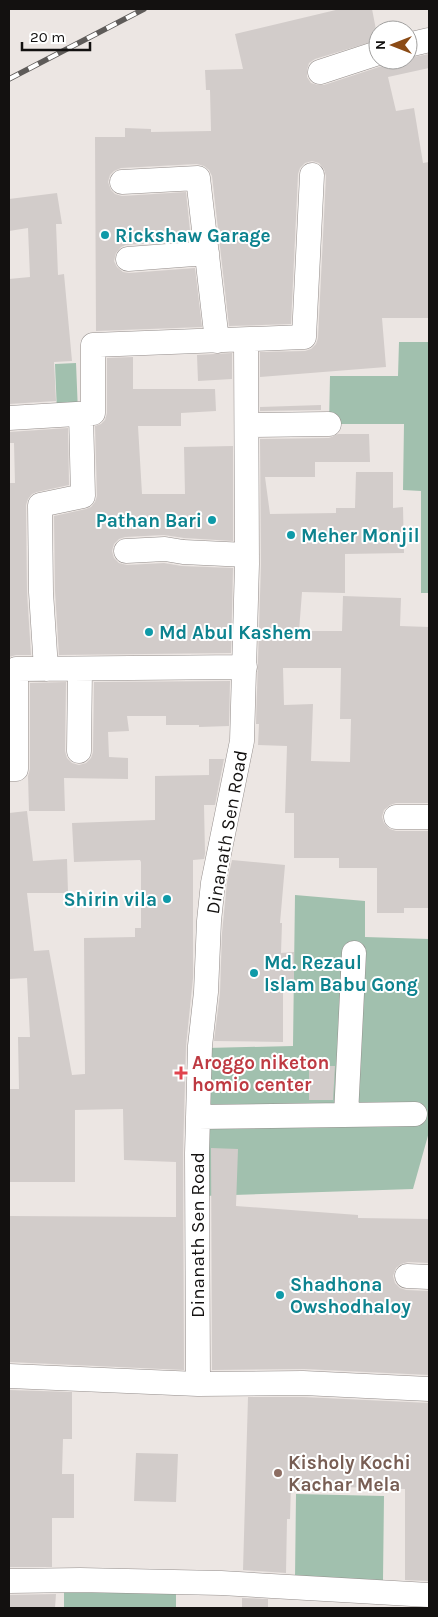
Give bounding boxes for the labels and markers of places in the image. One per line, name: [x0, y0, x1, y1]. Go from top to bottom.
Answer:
place label: Rickshaw Garage: [115, 225, 271, 247]
marker: Rickshaw Garage: [99, 229, 111, 241]
place label: Pathan Bari: [96, 510, 202, 532]
marker: Pathan Bari: [206, 514, 218, 526]
place label: Meher Monjil: [301, 525, 419, 547]
marker: Meher Monjil: [285, 529, 297, 541]
place label: Md Abul Kashem: [159, 622, 312, 644]
marker: Md Abul Kashem: [143, 626, 155, 638]
place label: Shirin vila: [63, 889, 157, 911]
marker: Shirin vila: [161, 893, 173, 905]
place label: Md. Rezaul Islam Babu Gong: [264, 952, 418, 996]
marker: Md. Rezaul Islam Babu Gong: [248, 967, 260, 979]
place label: Aroggo niketon homio center: [192, 1052, 329, 1096]
marker: Aroggo niketon homio center: [174, 1066, 188, 1080]
place label: Shadhona Owshodhaloy: [290, 1274, 411, 1318]
marker: Shadhona Owshodhaloy: [274, 1289, 286, 1301]
place label: Kisholy Kochi Kachar Mela: [288, 1452, 411, 1496]
marker: Kisholy Kochi Kachar Mela: [272, 1467, 284, 1479]

